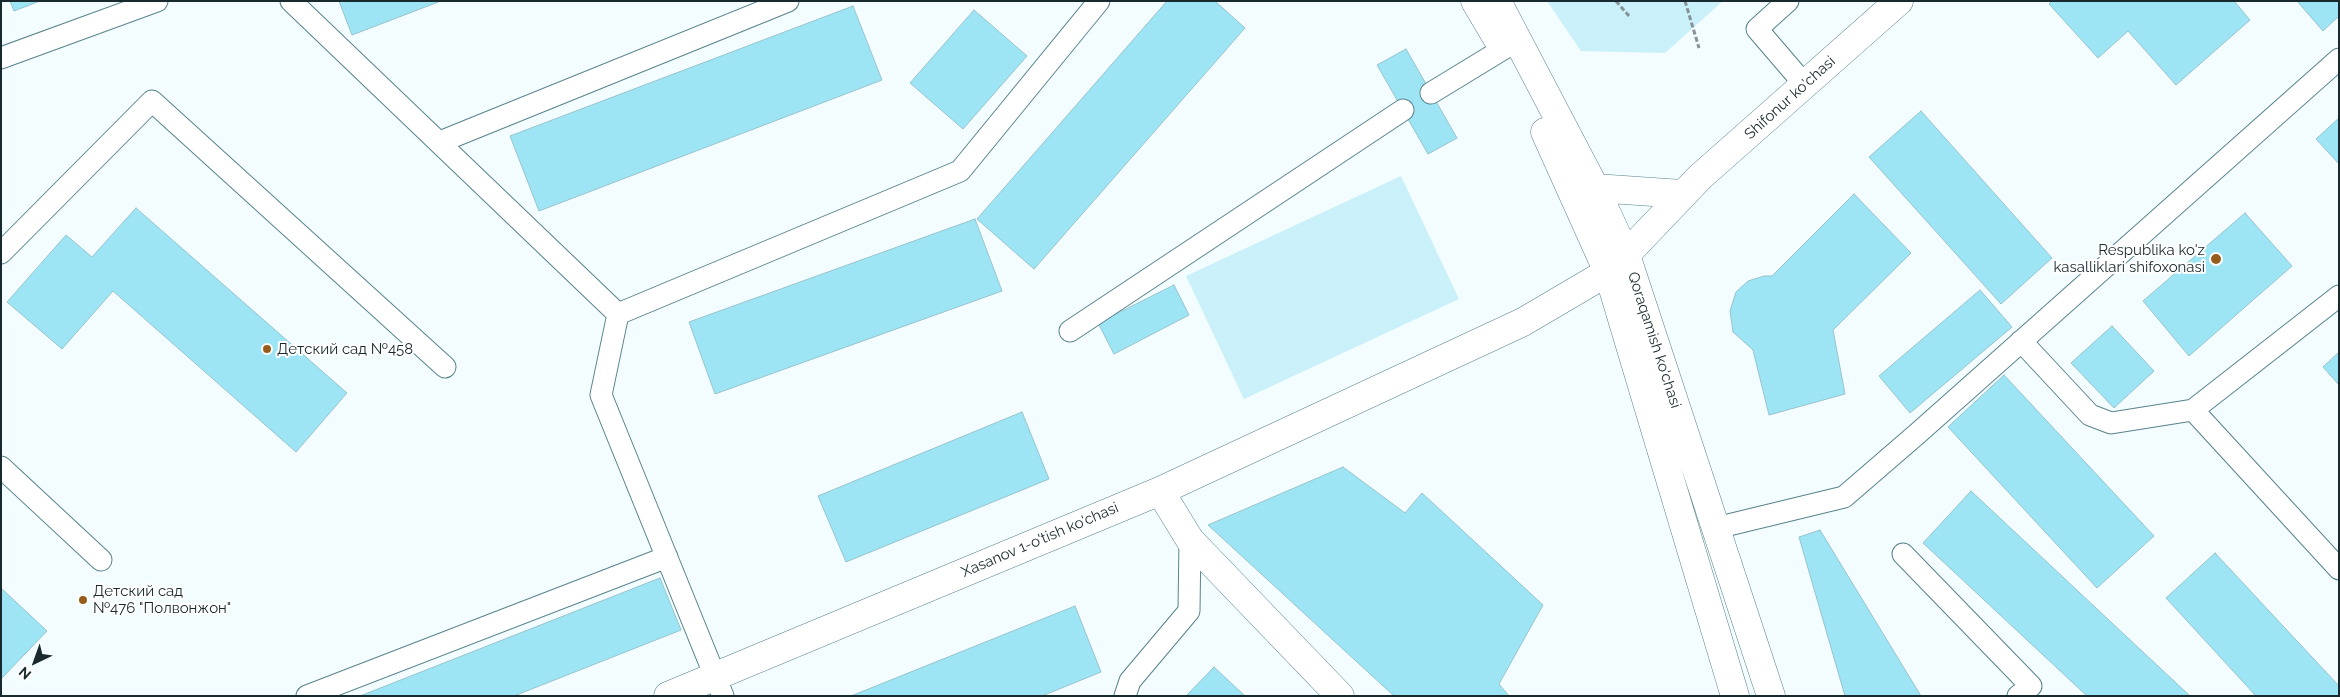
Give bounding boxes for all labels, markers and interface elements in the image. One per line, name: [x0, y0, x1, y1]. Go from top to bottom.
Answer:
street label: Shifonur ko'chasi: [1741, 53, 1839, 143]
place label: Respublika ko'z kasalliklari shifoxonasi: [2053, 241, 2205, 276]
marker: Respublika ko'z kasalliklari shifoxonasi: [2209, 252, 2223, 266]
street label: Qoraqamish ko'chasi: [1623, 270, 1685, 410]
place label: Детский сад №458: [277, 340, 413, 358]
marker: Детский сад №458: [261, 343, 273, 355]
street label: Xasanov 1-o'tish ko'chasi: [959, 499, 1121, 581]
place label: Детский сад №476 "Полвонжон": [93, 582, 231, 617]
marker: Детский сад №476 "Полвонжон": [77, 594, 89, 606]
north arrow: [10, 637, 60, 687]
text: N: [16, 664, 34, 683]

